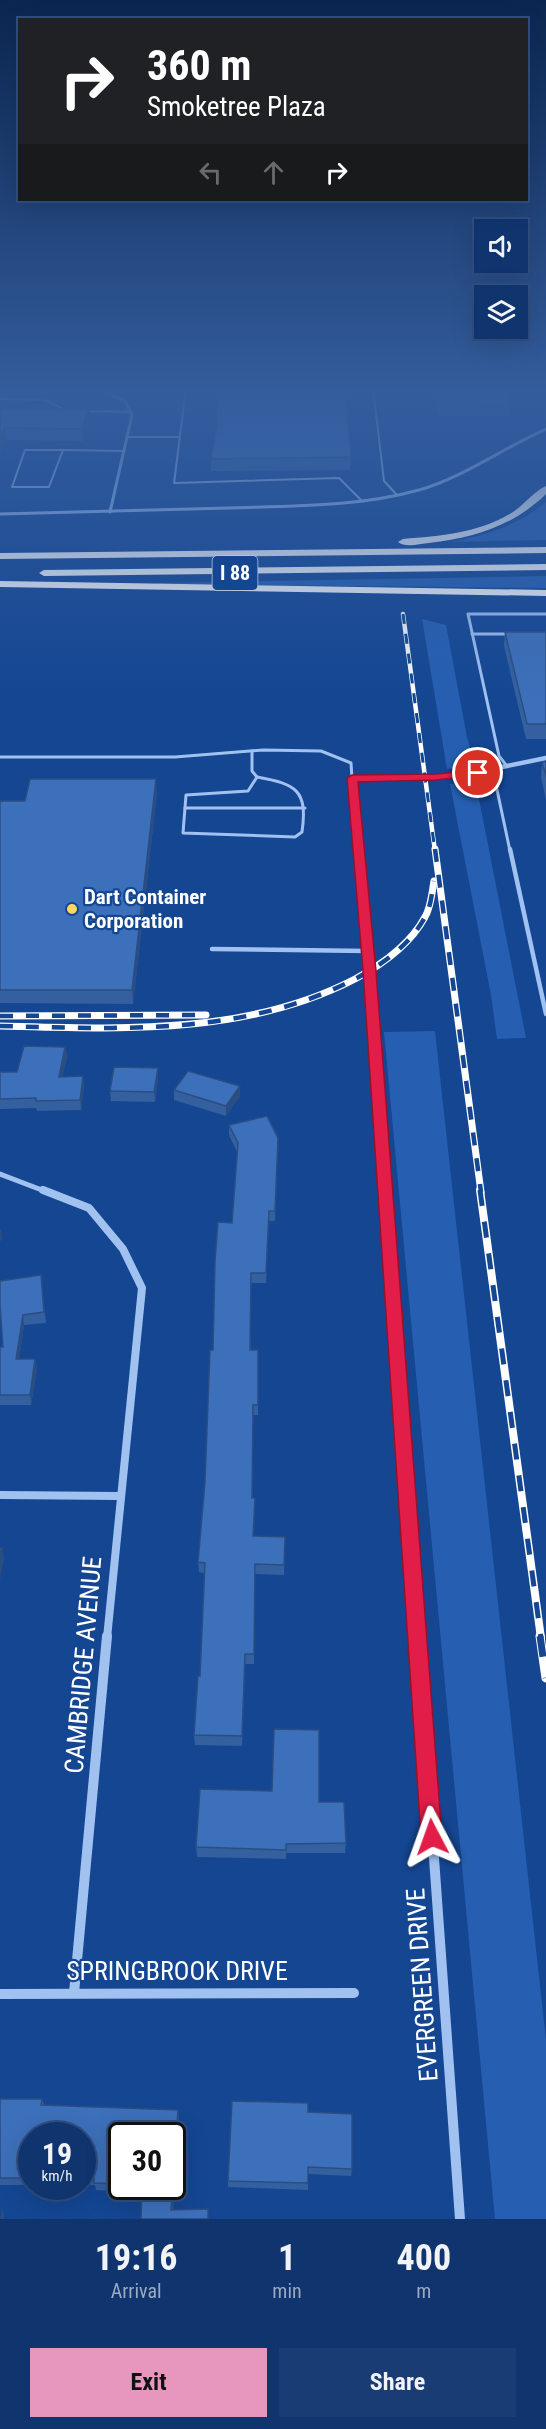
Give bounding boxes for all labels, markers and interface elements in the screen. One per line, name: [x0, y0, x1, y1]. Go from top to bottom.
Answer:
text: 360 m: [147, 41, 252, 90]
icon: right: [48, 42, 126, 120]
text: Smoketree Plaza: [147, 91, 326, 123]
icon: left: [194, 156, 227, 189]
icon: ahead: [257, 156, 290, 189]
icon: right: [320, 156, 353, 189]
map controls: [474, 219, 528, 339]
button: sound: [474, 219, 528, 273]
button: layers: [474, 285, 528, 339]
road number: I 88: [212, 556, 258, 590]
pin: [452, 747, 503, 798]
icon: arrive: [461, 756, 494, 789]
place label: Dart Container Corporation: [84, 885, 206, 933]
marker: Dart Container Corporation: [65, 902, 79, 916]
street label: CAMBRIDGE AVENUE: [59, 1555, 107, 1775]
position arrow: [400, 1805, 464, 1869]
street label: EVERGREEN DRIVE: [400, 1887, 444, 2083]
street label: SPRINGBROOK DRIVE: [66, 1956, 288, 1986]
speed limit sign: 30: [108, 2122, 186, 2200]
text: 19: [42, 2136, 72, 2171]
text: km/h: [42, 2167, 72, 2185]
text: 19:16: [95, 2237, 177, 2279]
text: 1: [278, 2237, 296, 2279]
text: 400: [397, 2237, 451, 2279]
text: Arrival: [111, 2279, 162, 2303]
text: min: [272, 2279, 302, 2303]
text: m: [416, 2279, 431, 2303]
button: Exit: [30, 2348, 267, 2417]
button: Share: [279, 2348, 516, 2417]

